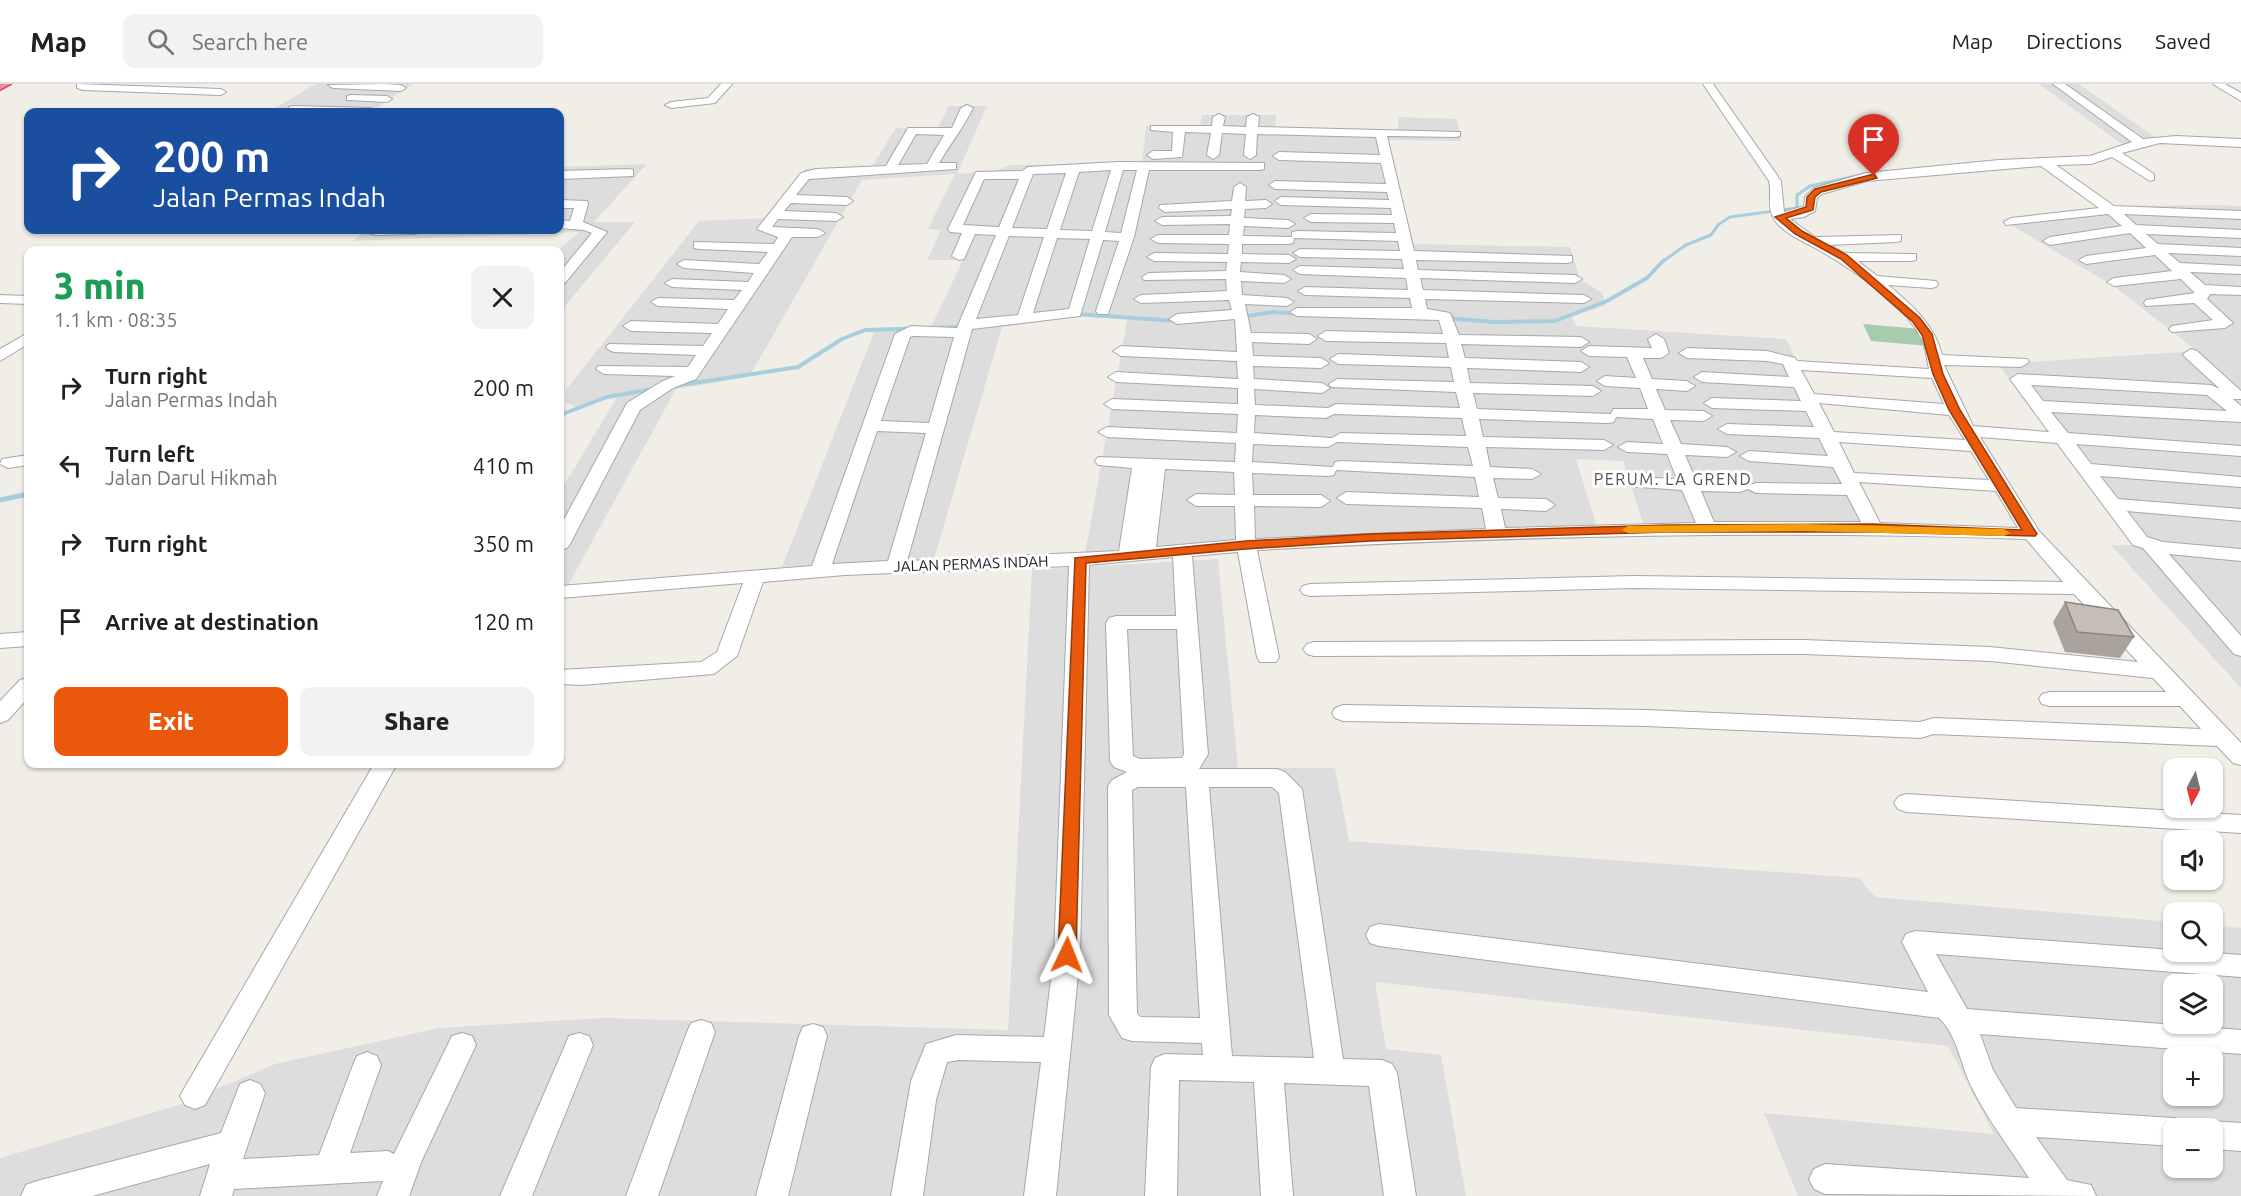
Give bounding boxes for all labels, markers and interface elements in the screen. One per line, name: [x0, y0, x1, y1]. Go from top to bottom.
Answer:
search box: [123, 14, 543, 68]
icon: search: [144, 25, 177, 58]
text: Map: [30, 26, 87, 57]
text: Search here: [192, 29, 308, 54]
text: Map: [1952, 29, 1993, 53]
text: Directions: [2026, 29, 2122, 53]
text: Saved: [2155, 29, 2211, 53]
pin: [1848, 114, 1899, 176]
icon: arrive: [1857, 123, 1890, 156]
icon: right: [54, 132, 132, 210]
text: 200 m: [153, 133, 270, 180]
text: Jalan Permas Indah: [153, 182, 386, 212]
text: 3 min: [54, 265, 146, 306]
button: close: [471, 266, 534, 329]
text: 1.1 km · 08:35: [54, 308, 178, 331]
text: Turn right: [105, 363, 207, 388]
icon: right: [54, 371, 87, 404]
text: 200 m: [473, 375, 534, 400]
text: Jalan Permas Indah: [105, 388, 278, 411]
text: Turn left: [105, 441, 195, 466]
icon: left: [54, 449, 87, 482]
text: 410 m: [473, 453, 534, 478]
text: Jalan Darul Hikmah: [105, 466, 278, 489]
district label: PERUM. LA GREND: [1594, 470, 1752, 488]
icon: right: [54, 527, 87, 560]
text: Turn right: [105, 531, 207, 556]
text: 350 m: [473, 531, 534, 556]
street label: JALAN PERMAS INDAH: [893, 552, 1049, 575]
icon: arrive: [54, 605, 87, 638]
text: Arrive at destination: [105, 609, 319, 634]
text: 120 m: [473, 609, 534, 634]
button: Exit: [54, 687, 288, 756]
button: Share: [300, 687, 534, 756]
north arrow: [2163, 758, 2223, 818]
map controls: [2163, 758, 2223, 1178]
button: sound: [2163, 830, 2223, 890]
button: search: [2163, 902, 2223, 962]
position arrow: [1035, 923, 1099, 987]
button: layers: [2163, 974, 2223, 1034]
button: +: [2163, 1046, 2223, 1106]
button: −: [2163, 1118, 2223, 1178]

